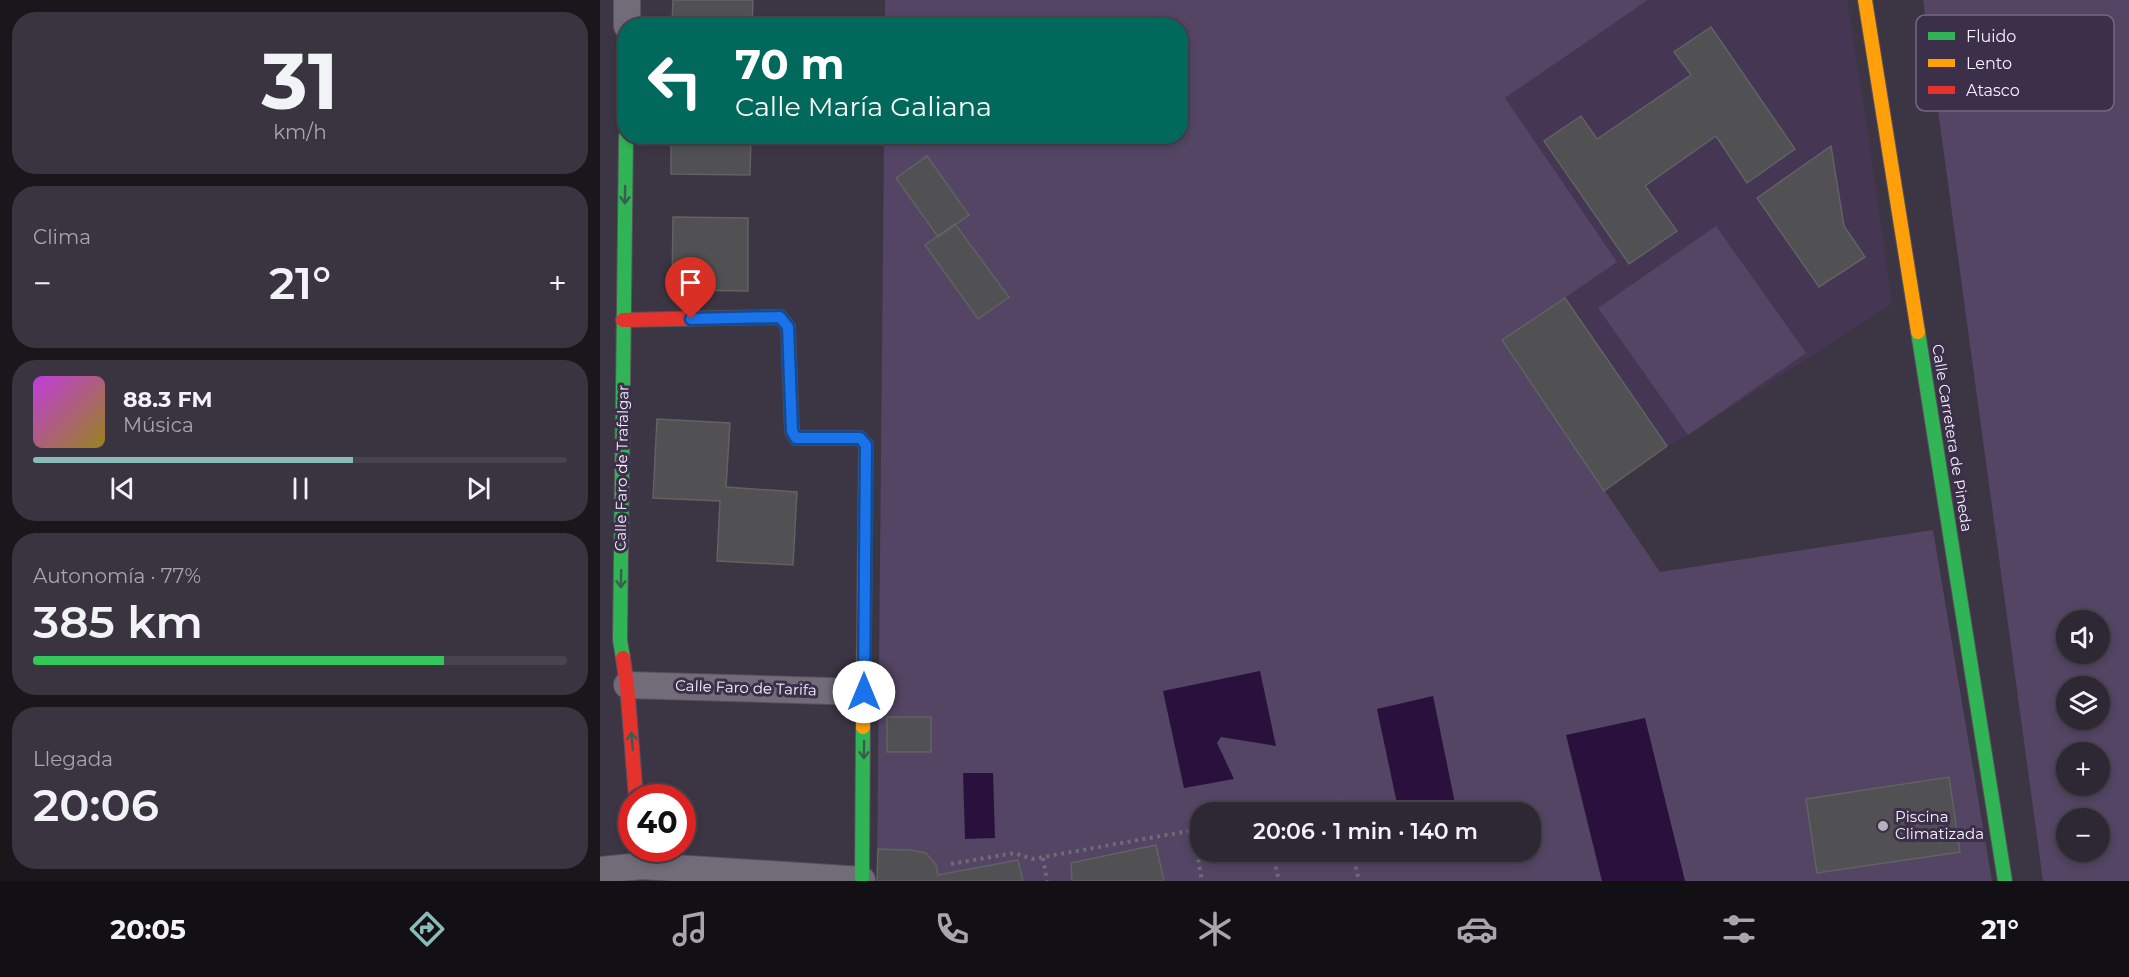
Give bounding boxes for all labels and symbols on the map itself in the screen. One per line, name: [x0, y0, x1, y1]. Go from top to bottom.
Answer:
legend: [1916, 15, 2114, 111]
text: Fluido: [1966, 27, 2016, 46]
text: Lento: [1966, 54, 2012, 73]
text: Atasco: [1966, 81, 2020, 100]
one-way arrow: [619, 184, 631, 204]
pin: [665, 257, 716, 319]
street label: Calle Carretera de Pineda: [1928, 343, 1977, 533]
street label: Calle Faro de Trafalgar: [611, 385, 632, 551]
one-way arrow: [615, 568, 627, 588]
position arrow: [832, 660, 896, 724]
street label: Calle Faro de Tarifa: [675, 676, 817, 699]
one-way arrow: [626, 732, 637, 752]
one-way arrow: [858, 740, 870, 760]
speed limit sign: 40: [618, 784, 696, 862]
place label: Piscina Climatizada: [1895, 807, 1984, 843]
marker: Piscina Climatizada: [1876, 819, 1890, 833]

